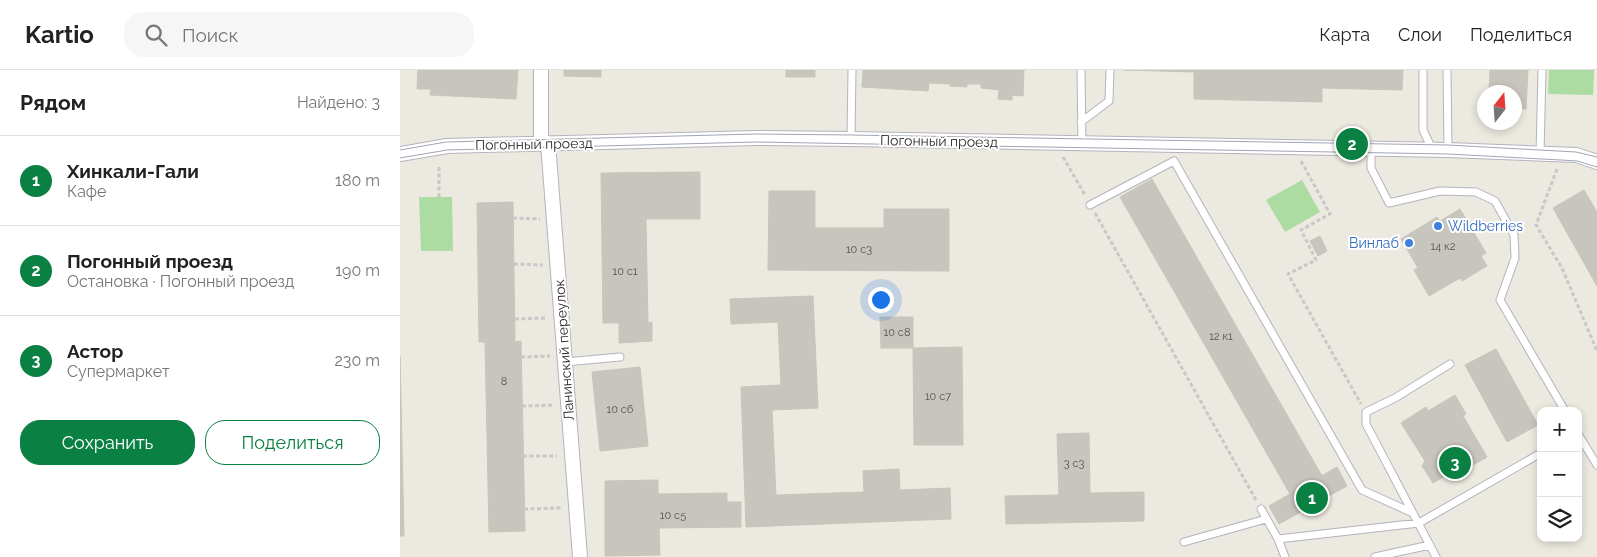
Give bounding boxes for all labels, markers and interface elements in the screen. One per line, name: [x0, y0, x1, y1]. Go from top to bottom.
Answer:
search box: [124, 12, 474, 57]
text: Kartio: [25, 20, 94, 49]
icon: search: [142, 21, 170, 49]
text: Поиск: [182, 24, 238, 46]
text: Карта: [1319, 24, 1370, 45]
text: Слои: [1398, 24, 1442, 45]
text: Поделиться: [1470, 24, 1572, 45]
north arrow: [1477, 85, 1522, 130]
text: Рядом: [20, 90, 86, 115]
text: Найдено: 3: [297, 93, 380, 112]
pin: 2: [1336, 125, 1368, 163]
street label: Погонный проезд: [880, 132, 998, 150]
street label: Погонный проезд: [475, 135, 593, 153]
text: Хинкали-Гали: [67, 160, 199, 182]
text: 1: [32, 171, 40, 190]
text: 180 m: [335, 171, 380, 190]
text: Кафе: [67, 182, 106, 201]
place label: Wildberries: [1448, 218, 1523, 234]
marker: Wildberries: [1432, 220, 1444, 232]
place label: Винлаб: [1349, 235, 1399, 251]
marker: Винлаб: [1403, 237, 1415, 249]
house number: 14 к2: [1431, 240, 1456, 253]
house number: 10 с3: [846, 243, 872, 256]
text: Погонный проезд: [67, 250, 233, 272]
text: 2: [31, 261, 41, 280]
text: 190 m: [335, 261, 380, 280]
house number: 10 с1: [613, 265, 638, 278]
text: Остановка · Погонный проезд: [67, 272, 294, 291]
street label: Ланинский переулок: [551, 279, 577, 421]
your location: [868, 287, 894, 313]
house number: 10 c8: [884, 326, 910, 339]
house number: 12 к1: [1209, 330, 1233, 343]
text: Астор: [67, 340, 123, 362]
text: 3: [32, 351, 40, 370]
text: 230 m: [335, 351, 380, 370]
text: Супермаркет: [67, 362, 170, 381]
house number: 8: [501, 375, 507, 388]
house number: 10 c7: [925, 390, 951, 403]
house number: 10 с6: [607, 403, 634, 416]
map controls: [1537, 407, 1582, 542]
button: +: [1537, 407, 1582, 452]
button: Сохранить: [20, 420, 195, 465]
button: Поделиться: [205, 420, 380, 465]
pin: 3: [1439, 444, 1471, 482]
button: −: [1537, 452, 1582, 497]
house number: 3 с3: [1064, 457, 1084, 470]
pin: 1: [1296, 479, 1328, 517]
button: layers: [1537, 497, 1582, 542]
house number: 10 с5: [660, 509, 686, 522]

